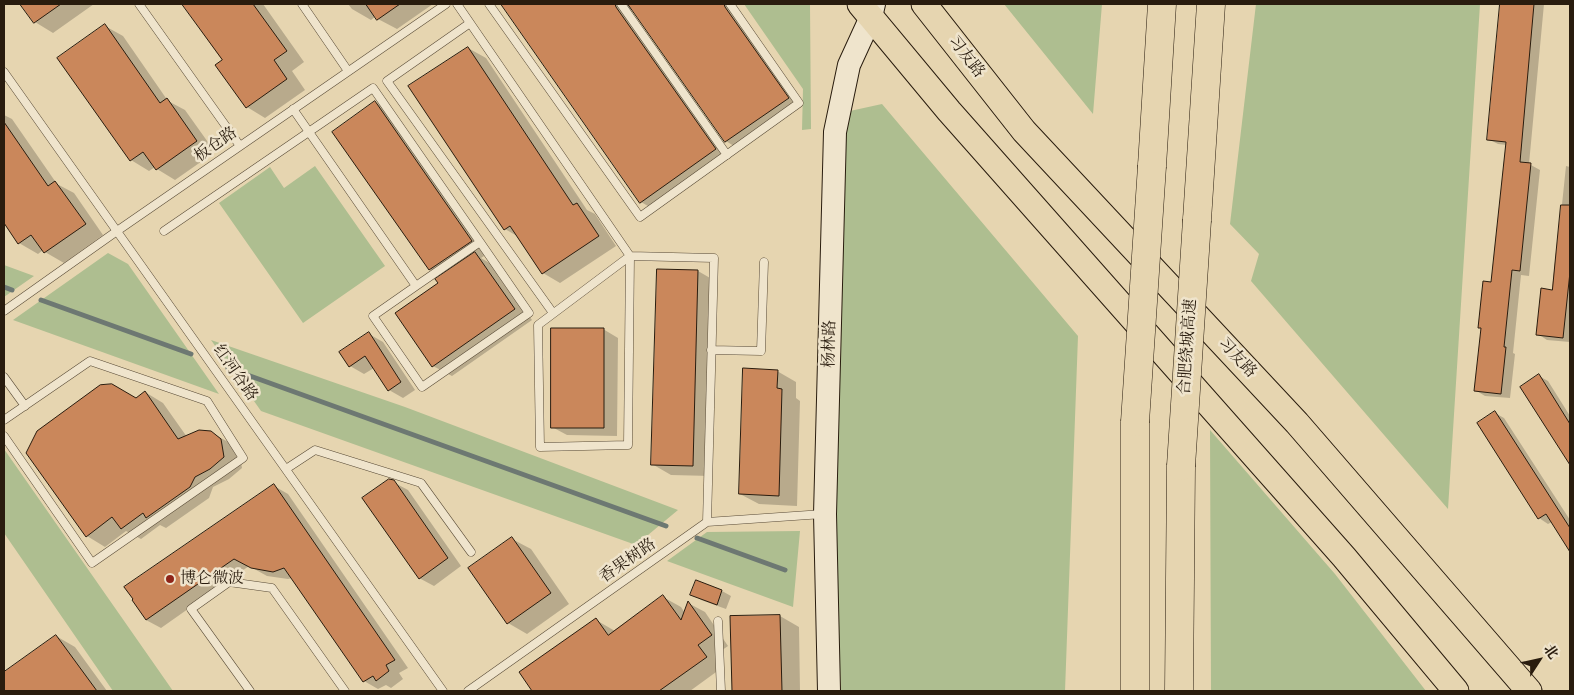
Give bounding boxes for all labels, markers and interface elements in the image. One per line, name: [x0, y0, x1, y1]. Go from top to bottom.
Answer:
street label: 习友路: [944, 32, 988, 82]
street label: 板仓路: [191, 123, 241, 167]
street label: 合肥绕城高速: [1175, 298, 1201, 396]
street label: 杨林路: [820, 320, 840, 368]
street label: 习友路: [1214, 334, 1260, 382]
street label: 红河谷路: [209, 341, 261, 405]
street label: 香果树路: [596, 535, 660, 587]
place label: 博仑微波: [180, 569, 244, 589]
marker: 博仑微波: [164, 573, 176, 585]
north arrow: [1514, 635, 1564, 685]
text: 北: [1539, 640, 1563, 663]

